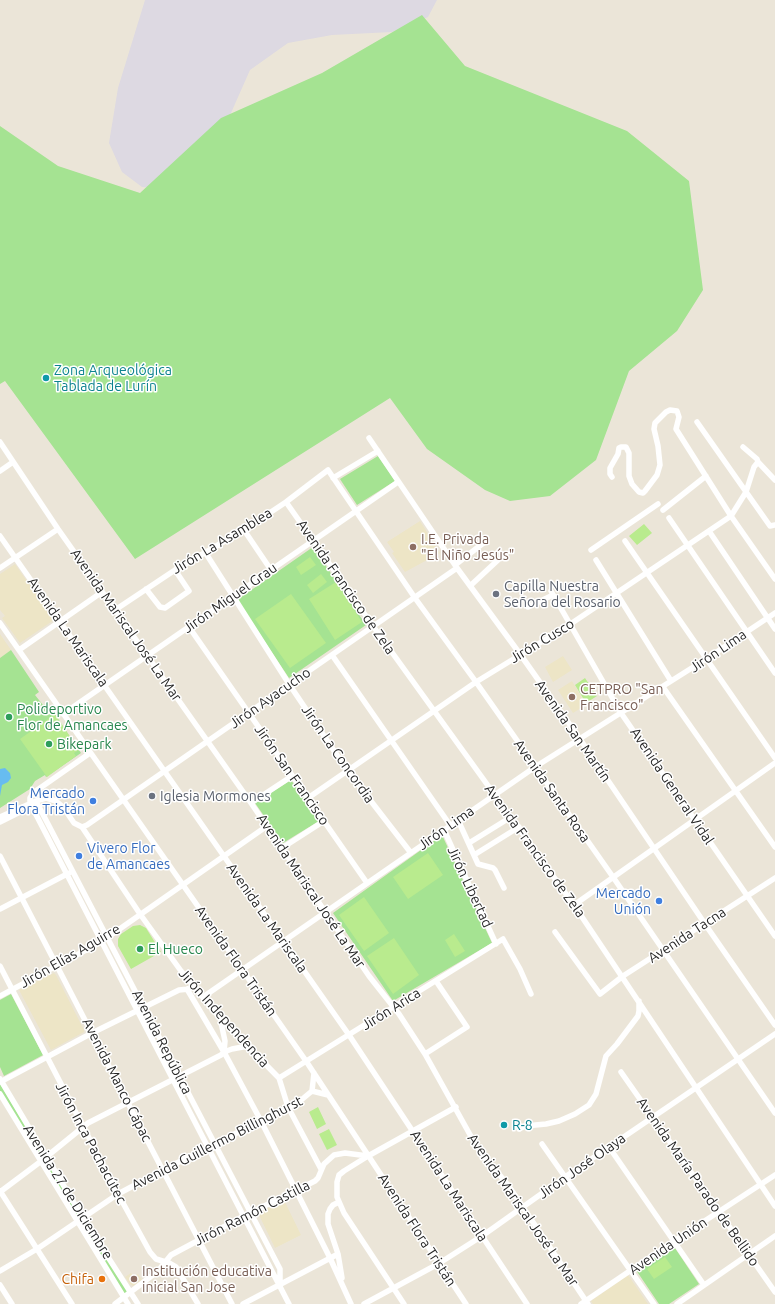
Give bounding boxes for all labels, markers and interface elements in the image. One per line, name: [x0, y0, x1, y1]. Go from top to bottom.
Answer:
place label: Zona Arqueológica Tablada de Lurín: [54, 362, 172, 394]
marker: Zona Arqueológica Tablada de Lurín: [41, 373, 51, 383]
street label: Jirón La Asamblea: [169, 504, 275, 578]
street label: Avenida Francisco de Zela: [293, 516, 399, 658]
place label: I.E. Privada "El Niño Jesús": [421, 531, 514, 564]
marker: I.E. Privada "El Niño Jesús": [408, 542, 418, 552]
street label: Avenida Mariscal José La Mar: [67, 545, 185, 705]
street label: Jirón Miguel Grau: [180, 559, 280, 637]
street label: Avenida La Mariscala: [24, 574, 112, 690]
place label: Capilla Nuestra Señora del Rosario: [504, 578, 621, 610]
marker: Capilla Nuestra Señora del Rosario: [491, 589, 501, 599]
street label: Jirón Cusco: [507, 615, 577, 667]
street label: Jirón Lima: [686, 626, 750, 676]
street label: Jirón Ayacucho: [226, 664, 314, 732]
street label: Avenida San Martín: [531, 677, 615, 785]
place label: CETPRO "San Francisco": [580, 681, 664, 714]
marker: CETPRO "San Francisco": [567, 692, 577, 702]
place label: Polideportivo Flor de Amancaes: [17, 701, 128, 734]
street label: Jirón La Concordia: [298, 702, 378, 806]
marker: Polideportivo Flor de Amancaes: [4, 712, 14, 722]
street label: Jirón San Francisco: [251, 721, 333, 829]
street label: Avenida General Vidal: [627, 724, 717, 848]
place label: Bikepark: [57, 736, 112, 752]
street label: Avenida Santa Rosa: [510, 736, 594, 846]
marker: Bikepark: [44, 739, 54, 749]
street label: Avenida Francisco de Zela: [481, 781, 589, 921]
place label: Mercado Flora Tristán: [7, 785, 85, 818]
place label: Iglesia Mormones: [160, 788, 271, 804]
marker: Iglesia Mormones: [147, 791, 157, 801]
marker: Mercado Flora Tristán: [88, 796, 98, 806]
street label: Jirón Lima: [415, 803, 477, 853]
street label: Avenida Mariscal José La Mar: [253, 811, 369, 971]
place label: Vivero Flor de Amancaes: [87, 840, 170, 872]
street label: Jirón Libertad: [444, 844, 496, 930]
marker: Vivero Flor de Amancaes: [74, 851, 84, 861]
street label: Avenida La Mariscala: [223, 860, 311, 976]
place label: Mercado Unión: [596, 885, 651, 918]
marker: Mercado Unión: [654, 896, 664, 906]
street label: Avenida Flora Tristán: [192, 902, 280, 1020]
street label: Avenida Tacna: [645, 904, 729, 966]
street label: Jirón Elías Aguirre: [17, 920, 123, 992]
place label: El Hueco: [148, 941, 203, 957]
marker: El Hueco: [135, 944, 145, 954]
street label: Jirón Independencia: [175, 965, 273, 1071]
street label: Jirón Arica: [358, 984, 424, 1034]
street label: Avenida República: [128, 987, 196, 1097]
street label: Avenida Manco Cápac: [79, 1015, 155, 1145]
street label: Jirón Inca Pachacútec: [52, 1080, 130, 1206]
street label: Avenida Guillermo Billinghurst: [129, 1092, 305, 1194]
street label: Avenida María Parado de Bellido: [633, 1094, 763, 1270]
place label: R-8: [512, 1117, 533, 1133]
marker: R-8: [499, 1120, 509, 1130]
street label: Avenida 27 de Diciembre: [20, 1121, 116, 1263]
street label: Avenida La Mariscala: [407, 1127, 491, 1245]
street label: Avenida Mariscal José La Mar: [464, 1130, 582, 1290]
street label: Jirón José Olaya: [535, 1130, 629, 1202]
street label: Avenida Flora Tristán: [374, 1170, 460, 1290]
street label: Jirón Ramón Castilla: [191, 1177, 313, 1249]
street label: Avenida Unión: [626, 1214, 710, 1278]
place label: Institución educativa inicial San Jose: [142, 1263, 272, 1296]
place label: Chifa: [62, 1271, 94, 1287]
marker: Chifa: [97, 1274, 107, 1284]
marker: Institución educativa inicial San Jose: [129, 1274, 139, 1284]

